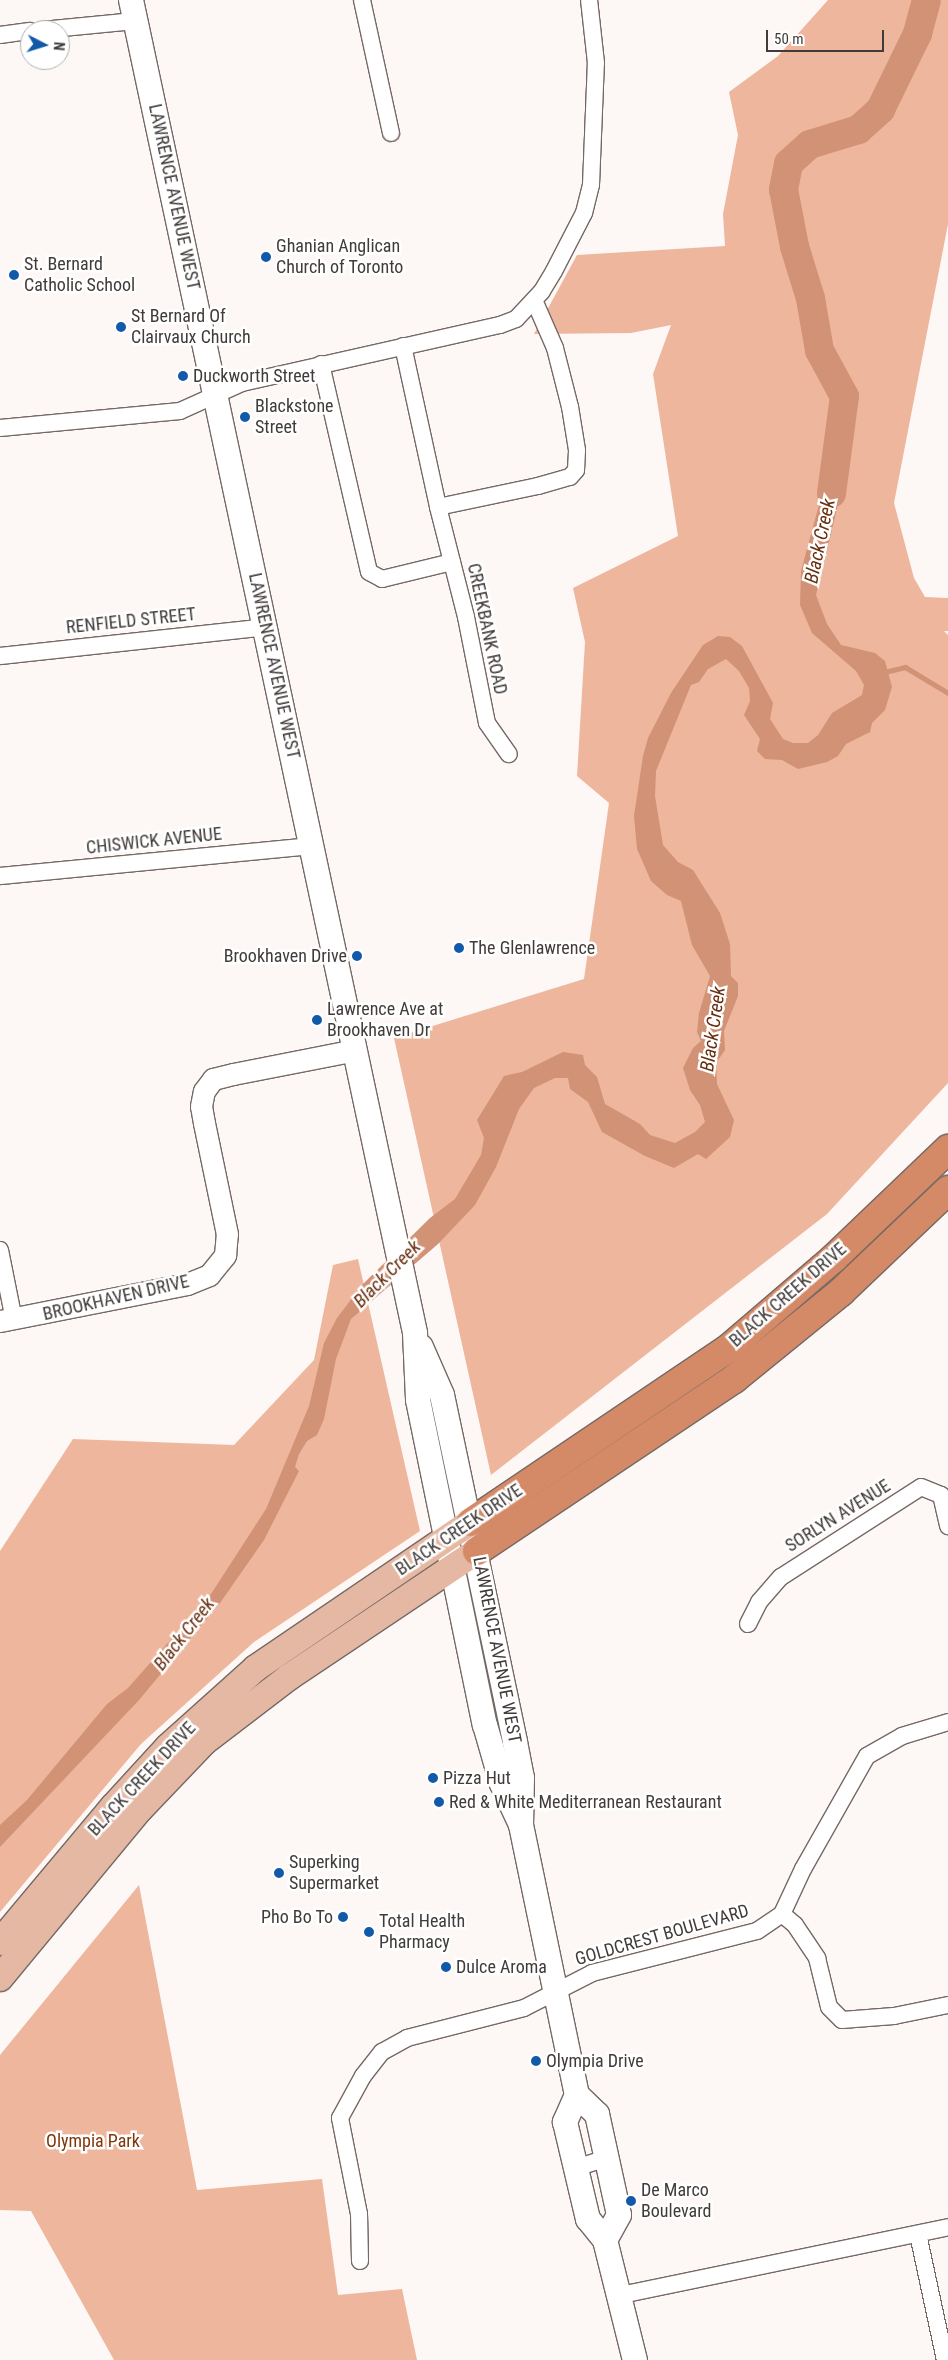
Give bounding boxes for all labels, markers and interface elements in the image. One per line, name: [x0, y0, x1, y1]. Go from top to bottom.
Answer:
north arrow: [20, 20, 70, 70]
scale bar: [768, 20, 886, 52]
text: 50 m: [774, 30, 804, 48]
text: N: [51, 41, 67, 51]
street label: LAWRENCE AVENUE WEST: [144, 102, 204, 292]
place label: Ghanian Anglican Church of Toronto: [276, 236, 404, 278]
marker: Ghanian Anglican Church of Toronto: [260, 251, 272, 263]
place label: St. Bernard Catholic School: [24, 254, 135, 296]
marker: St. Bernard Catholic School: [8, 269, 20, 281]
place label: St Bernard Of Clairvaux Church: [131, 306, 251, 348]
marker: St Bernard Of Clairvaux Church: [115, 321, 127, 333]
place label: Duckworth Street: [193, 365, 315, 387]
marker: Duckworth Street: [177, 370, 189, 382]
place label: Blackstone Street: [255, 396, 334, 438]
marker: Blackstone Street: [239, 411, 251, 423]
water label: Black Creek: [800, 497, 840, 585]
street label: CREEKBANK ROAD: [463, 561, 511, 697]
street label: LAWRENCE AVENUE WEST: [244, 571, 304, 761]
street label: RENFIELD STREET: [65, 603, 197, 639]
street label: CHISWICK AVENUE: [85, 823, 223, 859]
place label: The Glenlawrence: [469, 937, 595, 959]
marker: The Glenlawrence: [453, 942, 465, 954]
place label: Brookhaven Drive: [224, 945, 347, 967]
marker: Brookhaven Drive: [351, 950, 363, 962]
water label: Black Creek: [696, 985, 730, 1073]
place label: Lawrence Ave at Brookhaven Dr: [327, 999, 443, 1042]
marker: Lawrence Ave at Brookhaven Dr: [311, 1014, 323, 1026]
water label: Black Creek: [349, 1236, 425, 1312]
street label: BLACK CREEK DRIVE: [725, 1238, 851, 1352]
street label: BROOKHAVEN DRIVE: [41, 1271, 191, 1325]
street label: SORLYN AVENUE: [781, 1475, 895, 1557]
street label: BLACK CREEK DRIVE: [392, 1480, 526, 1580]
street label: LAWRENCE AVENUE WEST: [468, 1555, 526, 1745]
water label: Black Creek: [149, 1593, 219, 1675]
street label: BLACK CREEK DRIVE: [84, 1718, 200, 1840]
place label: Pizza Hut: [443, 1767, 511, 1789]
marker: Pizza Hut: [427, 1772, 439, 1784]
place label: Red & White Mediterranean Restaurant: [449, 1791, 722, 1813]
marker: Red & White Mediterranean Restaurant: [433, 1796, 445, 1808]
place label: Superking Supermarket: [289, 1852, 379, 1895]
marker: Superking Supermarket: [273, 1867, 285, 1879]
street label: GOLDCREST BOULEVARD: [573, 1900, 751, 1970]
place label: Pho Bo To: [261, 1906, 333, 1928]
marker: Pho Bo To: [337, 1911, 349, 1923]
place label: Total Health Pharmacy: [379, 1911, 465, 1954]
marker: Total Health Pharmacy: [363, 1926, 375, 1938]
place label: Dulce Aroma: [456, 1956, 547, 1978]
marker: Dulce Aroma: [440, 1961, 452, 1973]
place label: Olympia Drive: [546, 2050, 644, 2072]
marker: Olympia Drive: [530, 2055, 542, 2067]
park label: Olympia Park: [46, 2130, 140, 2152]
place label: De Marco Boulevard: [641, 2180, 711, 2222]
marker: De Marco Boulevard: [625, 2195, 637, 2207]

